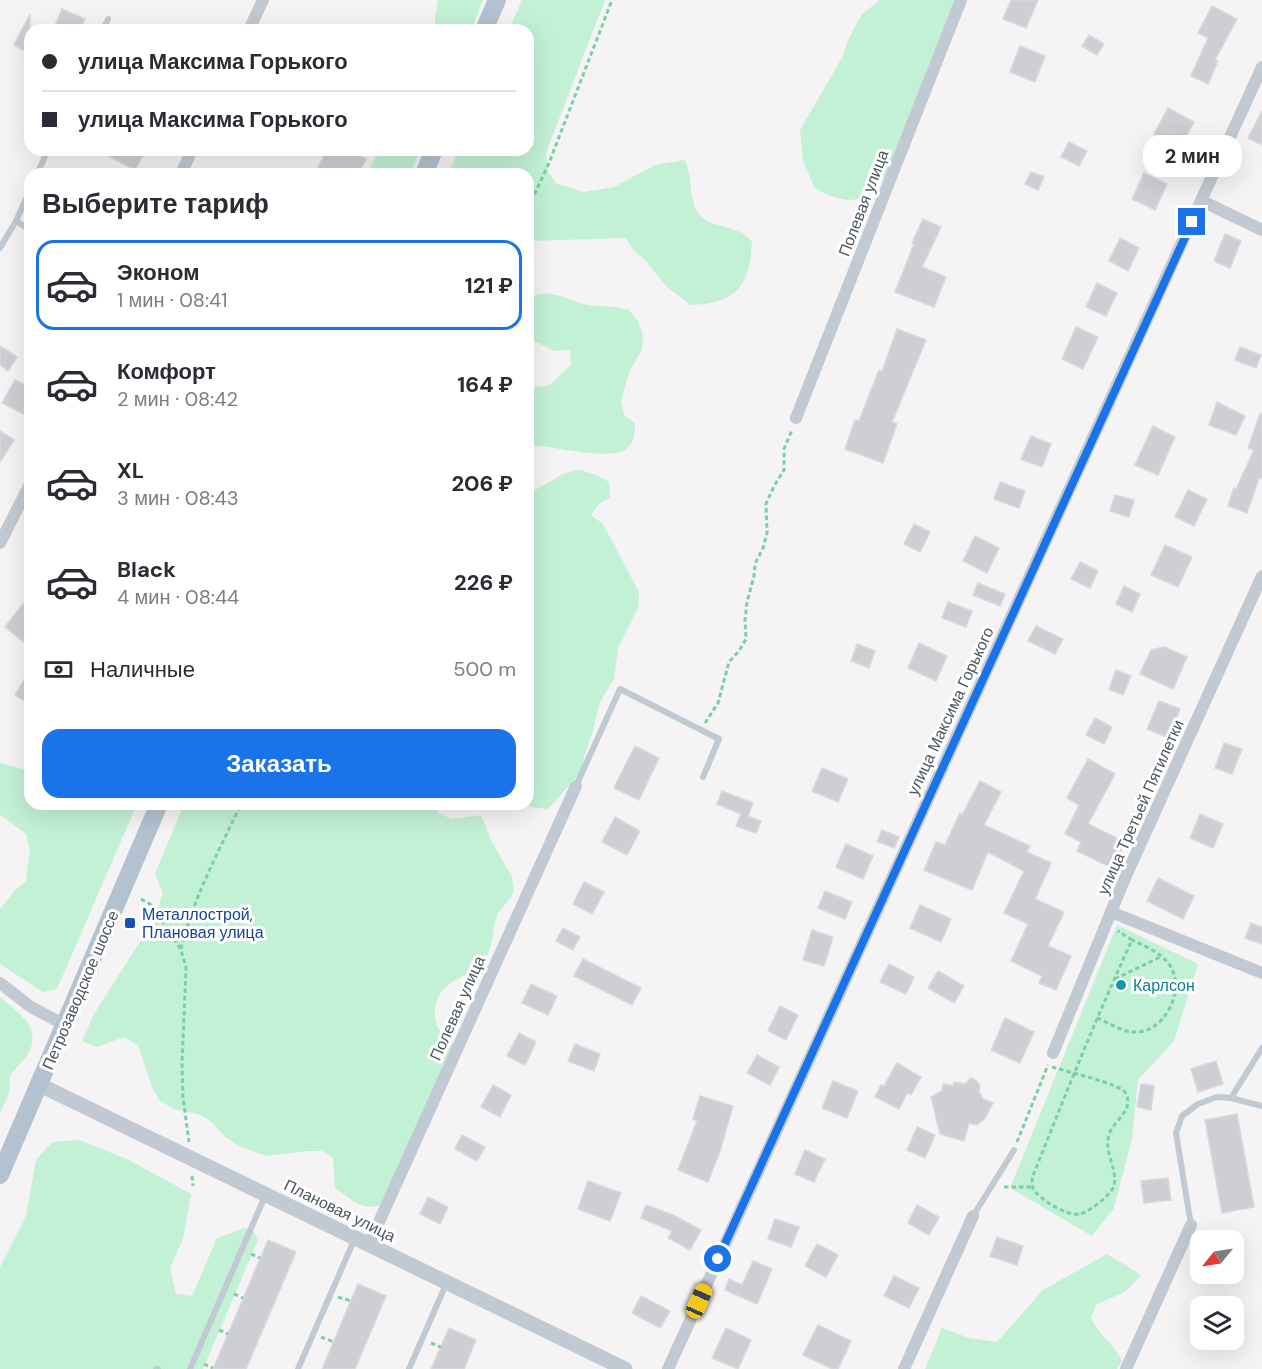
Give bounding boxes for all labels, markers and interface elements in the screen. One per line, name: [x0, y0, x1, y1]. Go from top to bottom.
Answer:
text: улица Максима Горького: [78, 47, 348, 76]
text: улица Максима Горького: [78, 105, 348, 134]
callout: 2 мин: [1142, 135, 1242, 177]
text: 2 мин: [1165, 143, 1220, 169]
street label: Полевая улица: [834, 147, 893, 259]
text: Выберите тариф: [42, 186, 269, 221]
route end: [1178, 208, 1205, 235]
icon: car: [45, 258, 99, 312]
text: Эконом: [117, 258, 200, 287]
text: 121 ₽: [465, 271, 513, 300]
text: 1 мин · 08:41: [117, 287, 227, 313]
icon: car: [45, 357, 99, 411]
text: Комфорт: [117, 357, 216, 386]
text: 164 ₽: [457, 370, 513, 399]
text: 2 мин · 08:42: [117, 386, 238, 412]
icon: car: [45, 456, 99, 510]
text: XL: [117, 456, 144, 485]
text: 206 ₽: [451, 469, 513, 498]
text: 3 мин · 08:43: [117, 485, 239, 511]
icon: car: [45, 555, 99, 609]
text: Black: [117, 555, 176, 584]
text: 226 ₽: [454, 568, 513, 597]
text: 4 мин · 08:44: [117, 584, 239, 610]
street label: улица Максима Горького: [902, 624, 999, 799]
icon: cash: [42, 653, 75, 686]
text: Наличные: [90, 655, 195, 684]
text: 500 m: [453, 656, 516, 682]
street label: улица Третьей Пятилетки: [1092, 716, 1189, 898]
button: Заказать: [42, 729, 516, 798]
place label: Металлострой, Плановая улица: [142, 904, 264, 943]
street label: Петрозаводское шоссе: [37, 907, 124, 1073]
marker: Металлострой, Плановая улица: [123, 916, 137, 930]
street label: Полевая улица: [425, 952, 490, 1064]
place label: Карлсон: [1133, 975, 1195, 996]
marker: Карлсон: [1114, 978, 1128, 992]
street label: Плановая улица: [281, 1174, 399, 1247]
north arrow: [1190, 1230, 1244, 1284]
map controls: [1190, 1230, 1244, 1350]
route start: [704, 1245, 731, 1272]
car: [683, 1281, 715, 1321]
button: layers: [1190, 1296, 1244, 1350]

